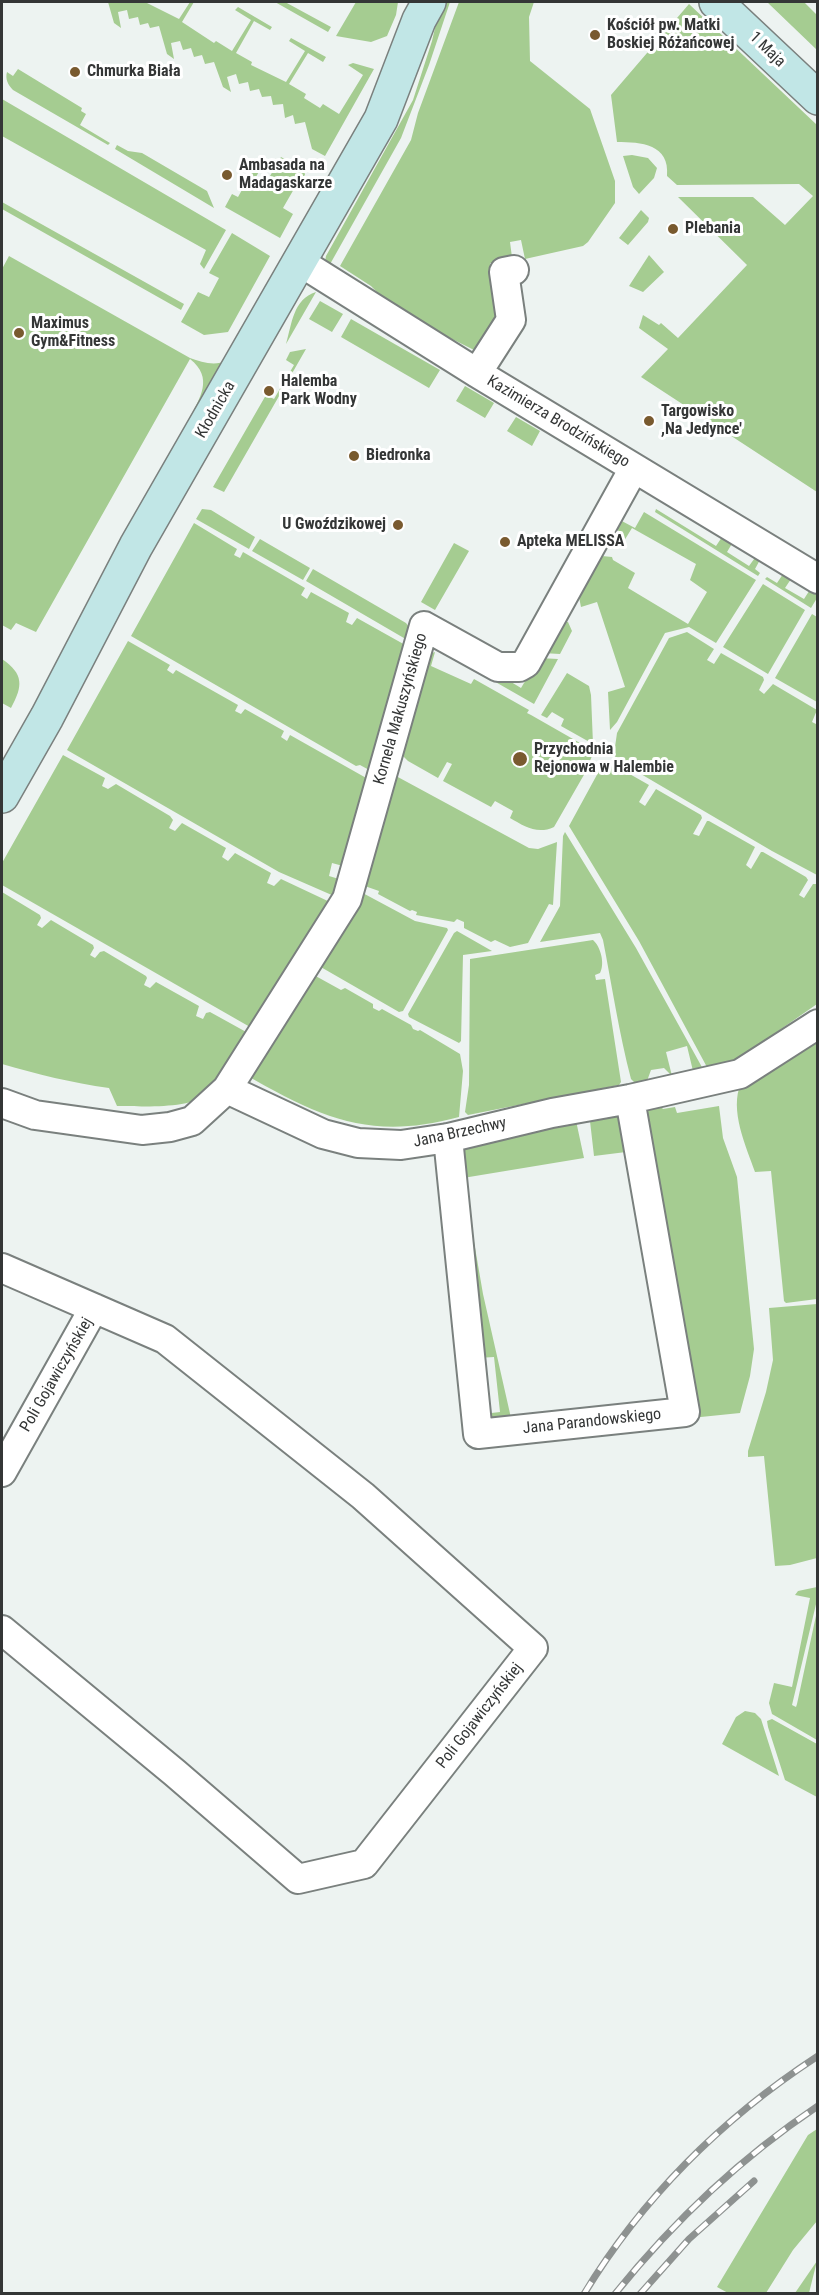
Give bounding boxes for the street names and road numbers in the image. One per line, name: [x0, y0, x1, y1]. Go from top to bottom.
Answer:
street label: 1 Maja: [745, 28, 789, 72]
street label: Kazimierza Brodzińskiego: [483, 372, 633, 472]
street label: Kłodnicka: [192, 378, 240, 442]
street label: Kornela Makuszyńskiego: [370, 631, 432, 787]
street label: Jana Brzechwy: [412, 1114, 508, 1152]
street label: Poli Gojawiczyńskiej: [17, 1314, 97, 1436]
street label: Jana Parandowskiego: [522, 1405, 662, 1439]
street label: Poli Gojawiczyńskiej: [433, 1659, 527, 1773]

